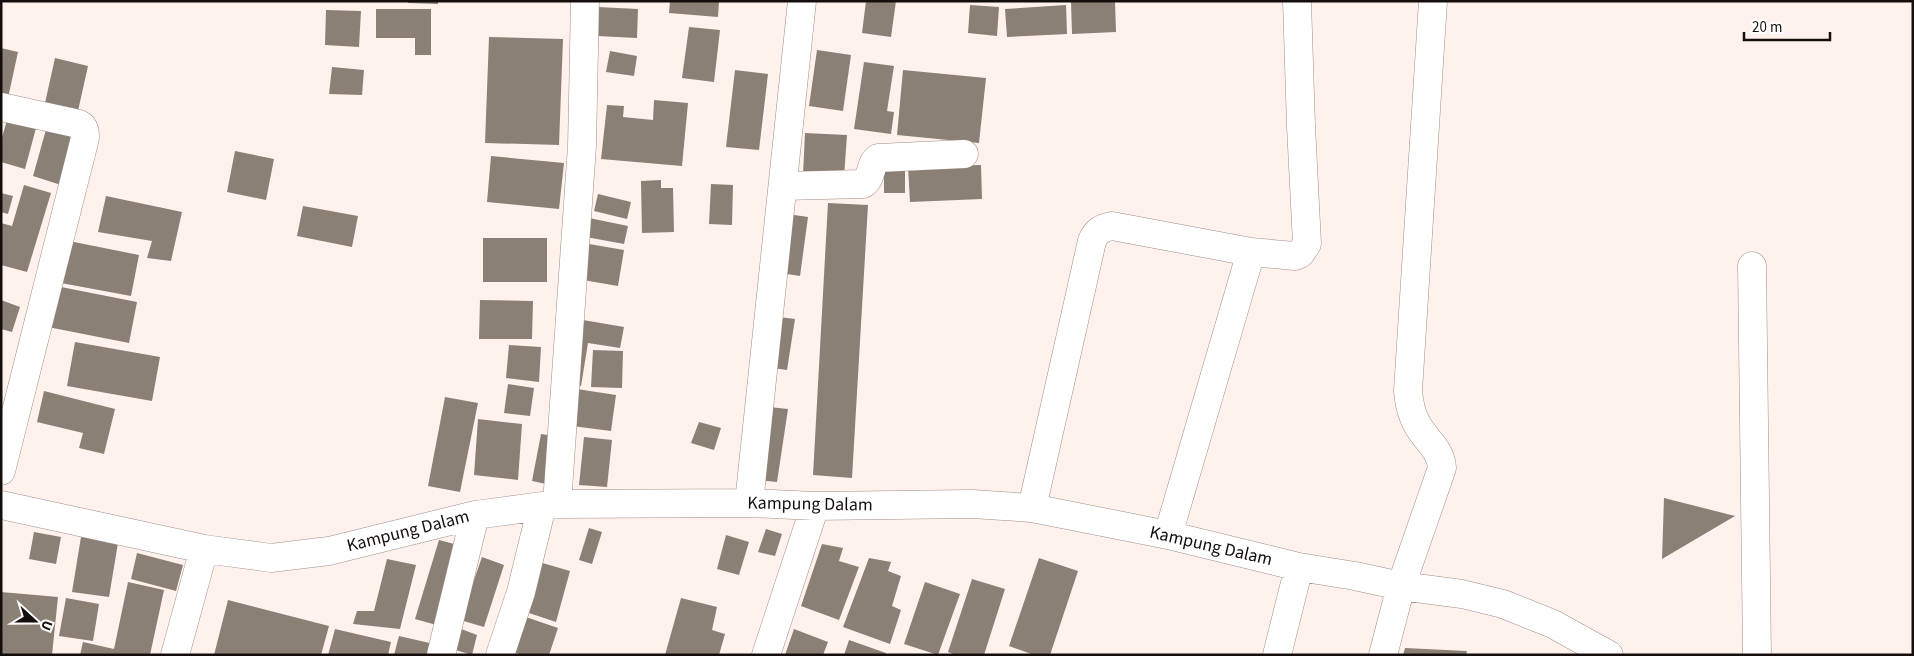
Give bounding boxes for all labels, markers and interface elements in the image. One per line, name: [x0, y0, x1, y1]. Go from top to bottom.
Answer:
scale bar: [1744, 10, 1830, 42]
text: 20 m: [1752, 17, 1782, 38]
street label: Kampung Dalam: [747, 490, 873, 518]
street label: Kampung Dalam: [344, 504, 472, 558]
street label: Kampung Dalam: [1147, 520, 1275, 572]
north arrow: [10, 596, 60, 646]
text: U: [35, 617, 57, 633]

